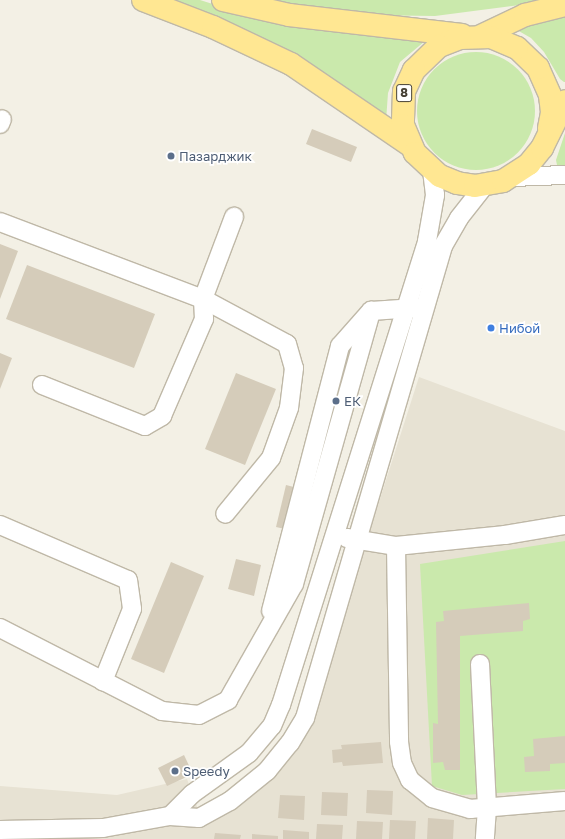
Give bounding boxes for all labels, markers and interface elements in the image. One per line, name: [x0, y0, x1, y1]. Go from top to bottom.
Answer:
road number: 8: [396, 83, 412, 103]
place label: Пазарджик: [179, 148, 252, 164]
marker: Пазарджик: [166, 151, 176, 161]
place label: Нибой: [499, 320, 540, 336]
marker: Нибой: [486, 323, 496, 333]
place label: ЕК: [344, 393, 361, 409]
marker: ЕК: [331, 396, 341, 406]
place label: Speedy: [183, 763, 230, 779]
marker: Speedy: [170, 766, 180, 776]

